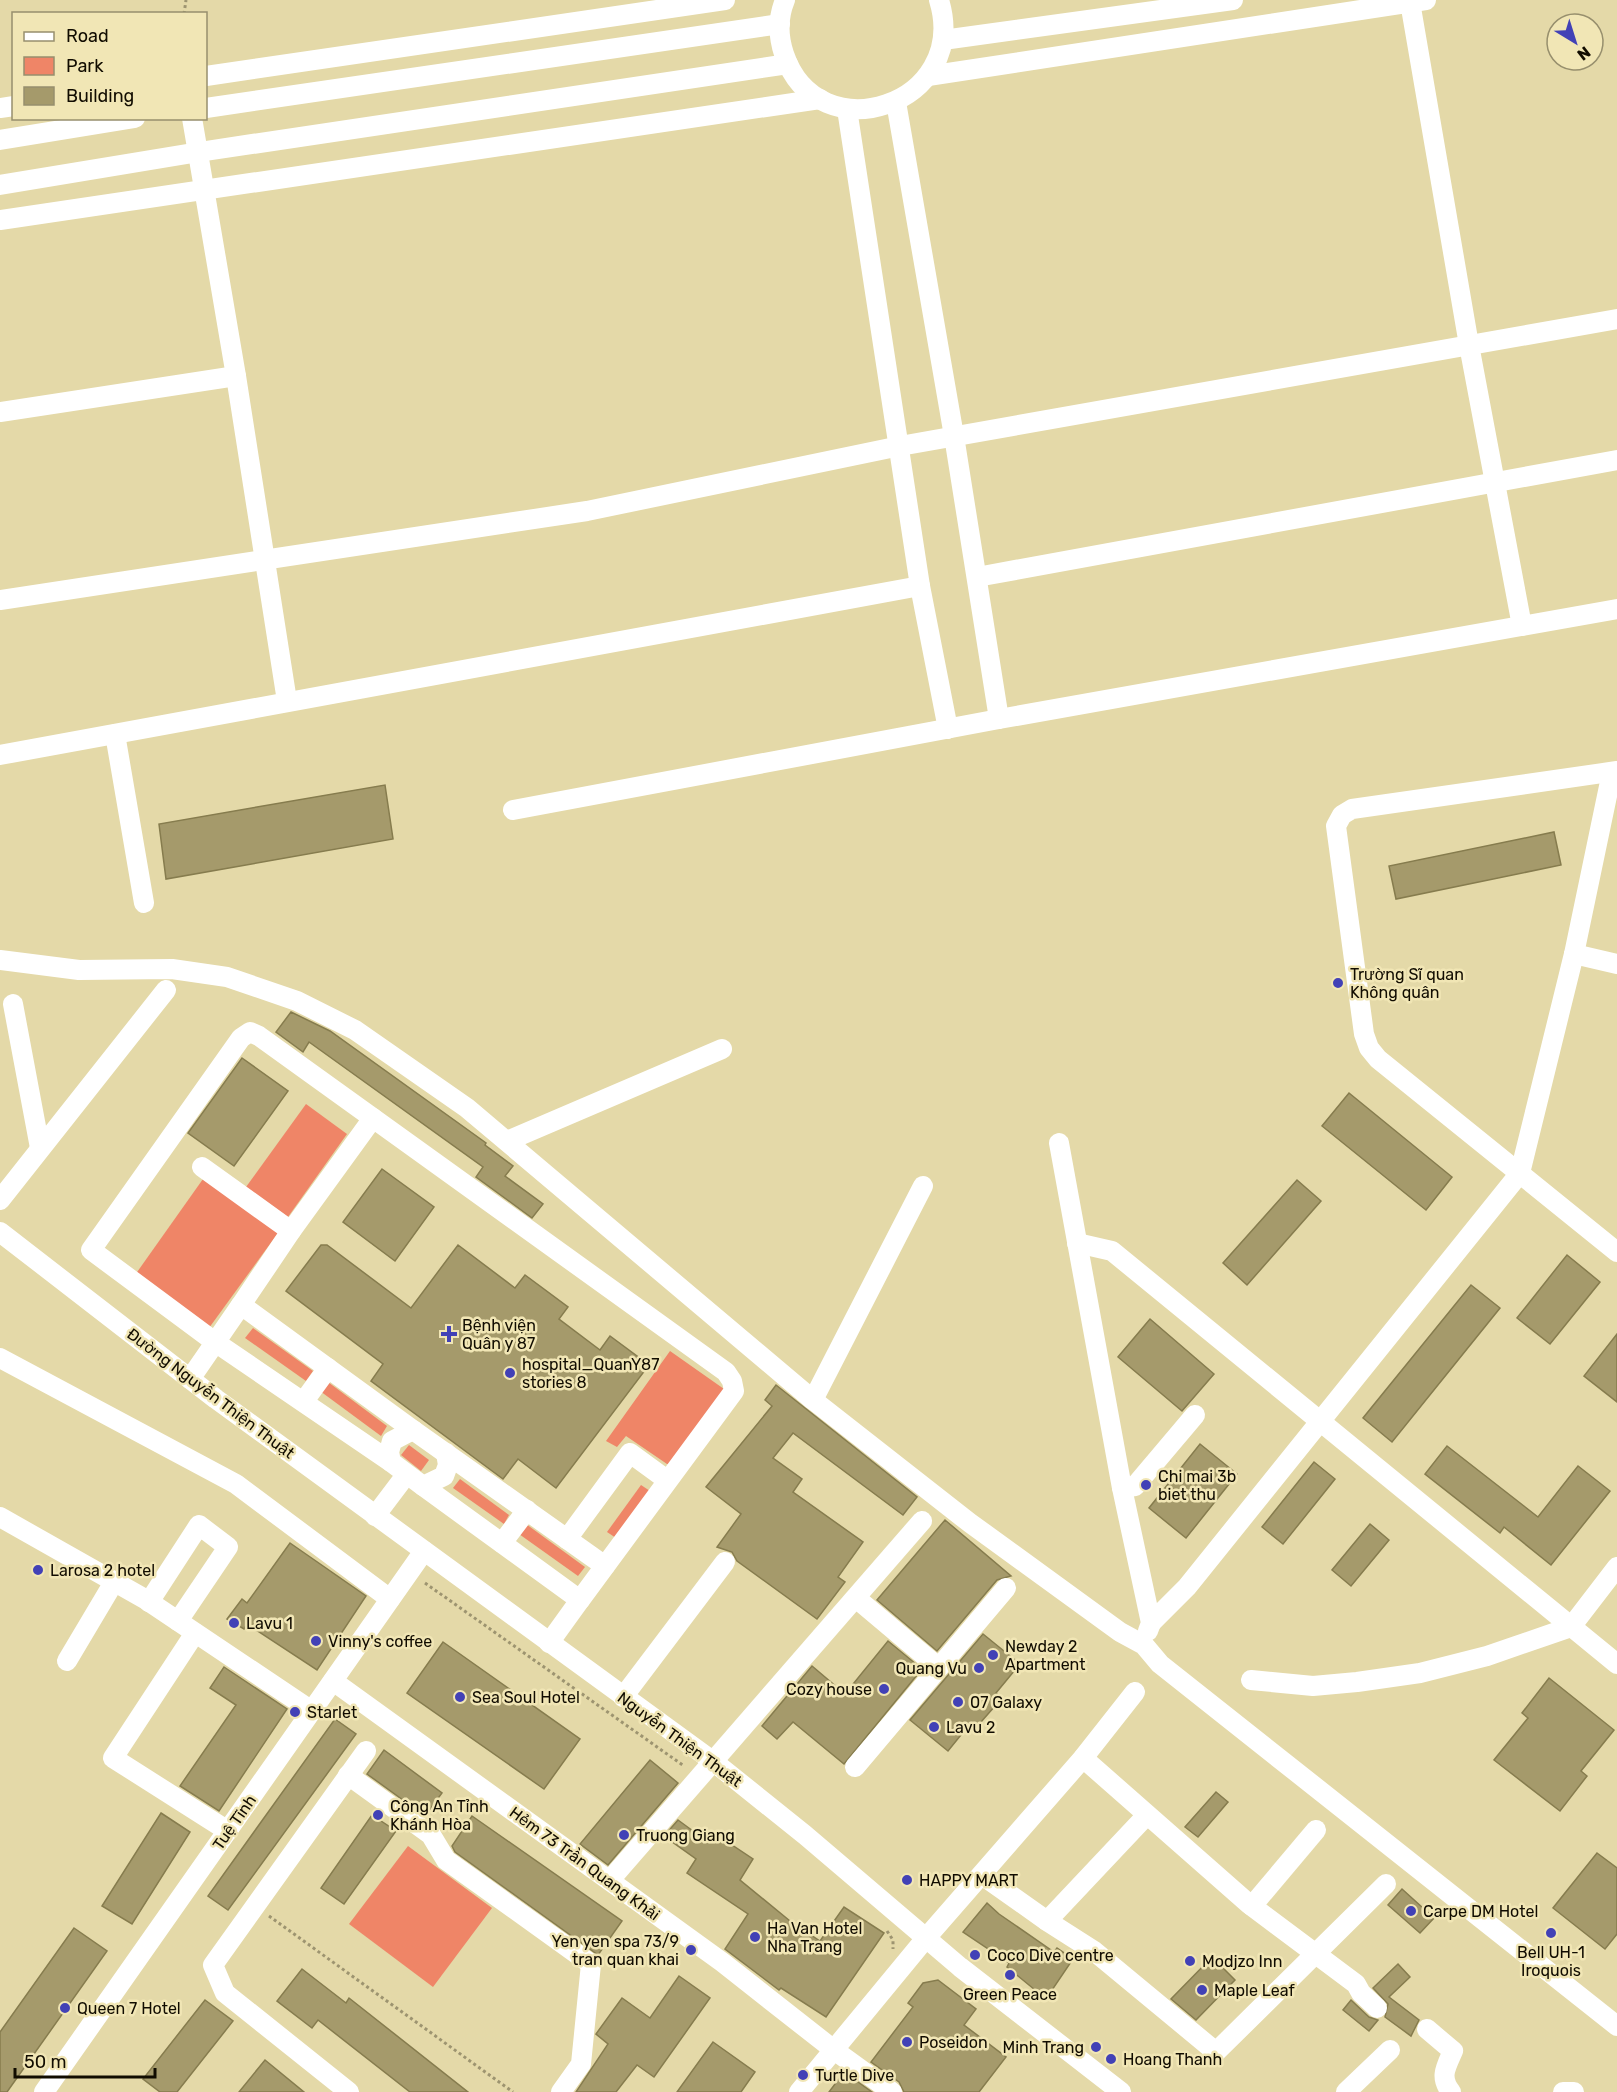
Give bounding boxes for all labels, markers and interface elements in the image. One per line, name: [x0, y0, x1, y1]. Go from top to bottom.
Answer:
legend: [12, 12, 207, 120]
north arrow: [1545, 12, 1605, 72]
text: Road: [66, 25, 109, 47]
text: N: [1574, 42, 1594, 64]
text: Park: [66, 55, 104, 77]
text: Building: [66, 85, 134, 107]
place label: Trường Sĩ quan Không quân: [1350, 965, 1464, 1002]
marker: Trường Sĩ quan Không quân: [1331, 976, 1345, 990]
place label: Bệnh viện Quân y 87: [462, 1316, 536, 1353]
street label: Đường Nguyễn Thiện Thuật: [123, 1323, 299, 1463]
marker: Bệnh viện Quân y 87: [440, 1325, 458, 1343]
place label: hospital_QuanY87 stories 8: [522, 1355, 660, 1392]
marker: hospital_QuanY87 stories 8: [503, 1366, 517, 1380]
place label: Chi mai 3b biet thu: [1158, 1467, 1236, 1504]
marker: Chi mai 3b biet thu: [1139, 1478, 1153, 1492]
place label: Larosa 2 hotel: [50, 1561, 155, 1580]
marker: Larosa 2 hotel: [31, 1563, 45, 1577]
place label: Lavu 1: [246, 1614, 293, 1633]
marker: Lavu 1: [227, 1616, 241, 1630]
place label: Vinny's coffee: [328, 1632, 432, 1651]
marker: Vinny's coffee: [309, 1634, 323, 1648]
place label: Newday 2 Apartment: [1005, 1637, 1085, 1674]
marker: Newday 2 Apartment: [986, 1648, 1000, 1662]
place label: Quang Vu: [895, 1659, 967, 1678]
marker: Quang Vu: [972, 1661, 986, 1675]
place label: Cozy house: [786, 1680, 872, 1699]
marker: Cozy house: [877, 1682, 891, 1696]
street label: Nguyễn Thiện Thuật: [614, 1687, 746, 1791]
place label: Sea Soul Hotel: [472, 1688, 580, 1707]
marker: Sea Soul Hotel: [453, 1690, 467, 1704]
place label: 07 Galaxy: [970, 1693, 1042, 1712]
marker: 07 Galaxy: [951, 1695, 965, 1709]
place label: Starlet: [307, 1703, 357, 1722]
marker: Starlet: [288, 1705, 302, 1719]
place label: Lavu 2: [946, 1718, 996, 1737]
marker: Lavu 2: [927, 1720, 941, 1734]
street label: Tuệ Tĩnh: [209, 1791, 260, 1853]
place label: Công An Tỉnh Khánh Hòa: [390, 1797, 489, 1834]
street label: Hẻm 73 Trần Quang Khải: [506, 1801, 664, 1924]
marker: Công An Tỉnh Khánh Hòa: [371, 1808, 385, 1822]
place label: Truong Giang: [636, 1826, 735, 1845]
marker: Truong Giang: [617, 1828, 631, 1842]
place label: HAPPY MART: [919, 1871, 1018, 1890]
marker: HAPPY MART: [900, 1873, 914, 1887]
place label: Carpe DM Hotel: [1423, 1902, 1538, 1921]
marker: Carpe DM Hotel: [1404, 1904, 1418, 1918]
place label: Ha Van Hotel Nha Trang: [767, 1919, 862, 1956]
marker: Bell UH-1 Iroquois: [1544, 1926, 1558, 1940]
marker: Ha Van Hotel Nha Trang: [748, 1930, 762, 1944]
place label: Yen yen spa 73/9 tran quan khai: [551, 1932, 679, 1969]
marker: Yen yen spa 73/9 tran quan khai: [684, 1943, 698, 1957]
place label: Bell UH-1 Iroquois: [1517, 1943, 1585, 1980]
place label: Coco Dive centre: [987, 1946, 1114, 1965]
marker: Coco Dive centre: [968, 1948, 982, 1962]
place label: Modjzo Inn: [1202, 1952, 1282, 1971]
marker: Modjzo Inn: [1183, 1954, 1197, 1968]
marker: Green Peace: [1003, 1968, 1017, 1982]
place label: Maple Leaf: [1214, 1981, 1295, 2000]
marker: Maple Leaf: [1195, 1983, 1209, 1997]
place label: Green Peace: [963, 1985, 1057, 2004]
place label: Queen 7 Hotel: [77, 1999, 181, 2018]
marker: Queen 7 Hotel: [58, 2001, 72, 2015]
place label: Poseidon: [919, 2033, 988, 2052]
marker: Poseidon: [900, 2035, 914, 2049]
place label: Minh Trang: [1002, 2038, 1084, 2057]
marker: Minh Trang: [1089, 2040, 1103, 2054]
scale bar: [15, 2041, 154, 2079]
place label: Hoang Thanh: [1123, 2050, 1222, 2069]
text: 50 m: [24, 2051, 67, 2073]
marker: Hoang Thanh: [1104, 2052, 1118, 2066]
place label: Turtle Dive: [815, 2066, 894, 2085]
marker: Turtle Dive: [796, 2068, 810, 2082]

